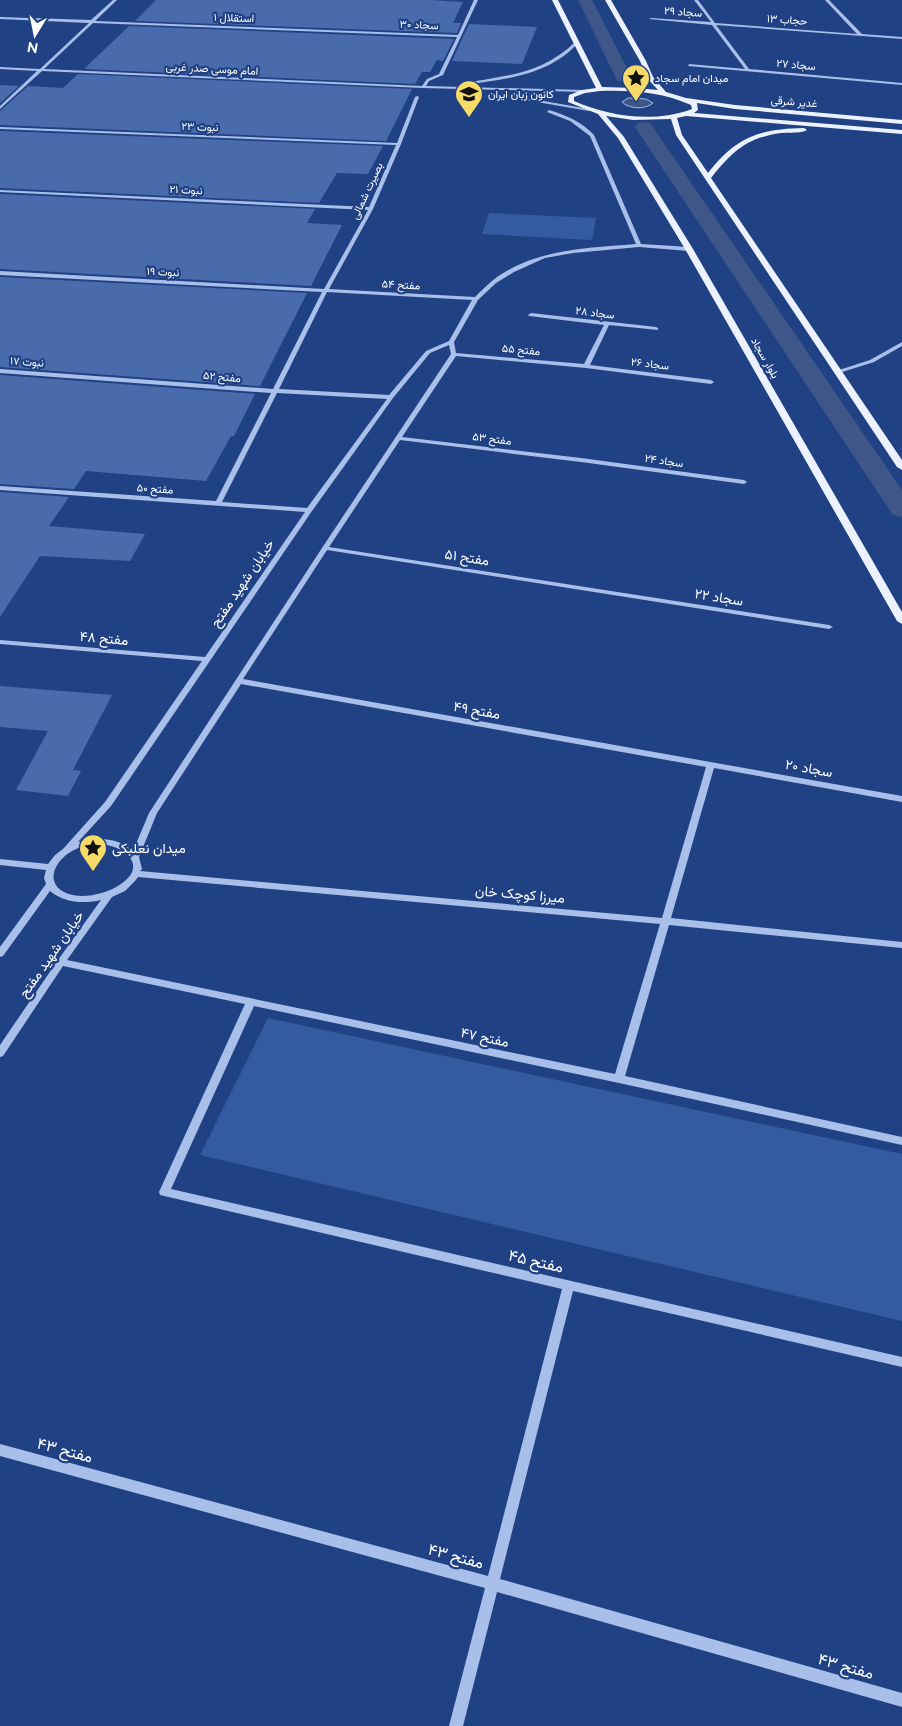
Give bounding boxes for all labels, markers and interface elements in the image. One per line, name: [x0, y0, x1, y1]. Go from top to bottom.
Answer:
street label: سجاد ۲۹: [663, 4, 703, 20]
north arrow: [10, 10, 60, 60]
street label: استقلال ۱: [213, 11, 255, 25]
street label: حجاب ۱۳: [766, 12, 808, 28]
street label: سجاد ۳۰: [399, 18, 439, 32]
text: N: [26, 39, 39, 57]
street label: سجاد ۲۷: [776, 57, 816, 73]
street label: امام موسی صدر غربی: [165, 60, 259, 79]
place icon: میدان امام سجاد: [621, 63, 651, 102]
place label: میدان امام سجاد: [655, 72, 729, 86]
school or university icon: کانون زبان ایران: [454, 79, 484, 118]
place label: کانون زبان ایران: [488, 88, 554, 101]
street label: غدیر شرقی: [770, 93, 818, 111]
street label: نبوت ۲۳: [181, 120, 219, 134]
street label: بصیرت شمالی: [348, 161, 386, 221]
street label: نبوت ۲۱: [169, 183, 203, 197]
street label: نبوت ۱۹: [146, 265, 180, 279]
street label: مفتح ۵۴: [381, 278, 421, 294]
street label: سجاد ۲۸: [575, 304, 616, 322]
street label: بلوار سجاد: [748, 335, 782, 381]
street label: مفتح ۵۵: [501, 342, 541, 359]
street label: نبوت ۱۷: [10, 354, 44, 370]
street label: سجاد ۲۶: [630, 355, 670, 373]
street label: مفتح ۵۲: [202, 369, 242, 386]
street label: مفتح ۵۳: [472, 430, 512, 449]
street label: سجاد ۲۴: [644, 452, 685, 470]
street label: مفتح ۵۰: [136, 481, 174, 498]
street label: خیابان شهید مفتح: [207, 536, 280, 631]
street label: مفتح ۵۱: [443, 546, 490, 571]
street label: سجاد ۲۲: [693, 585, 745, 610]
street label: مفتح ۴۸: [79, 628, 129, 651]
street label: مفتح ۴۹: [452, 698, 502, 725]
street label: سجاد ۲۰: [784, 756, 834, 781]
place icon: میدان نعلبکی: [78, 833, 108, 872]
place label: میدان نعلبکی: [112, 840, 186, 857]
street label: میرزا کوچک خان: [474, 882, 566, 908]
street label: خیابان شهید مفتح: [15, 908, 89, 1002]
street label: مفتح ۴۷: [459, 1024, 511, 1053]
street label: مفتح ۴۵: [506, 1245, 565, 1278]
street label: مفتح ۴۳: [34, 1433, 95, 1468]
street label: مفتح ۴۳: [425, 1539, 486, 1574]
street label: مفتح ۴۳: [815, 1649, 876, 1685]

